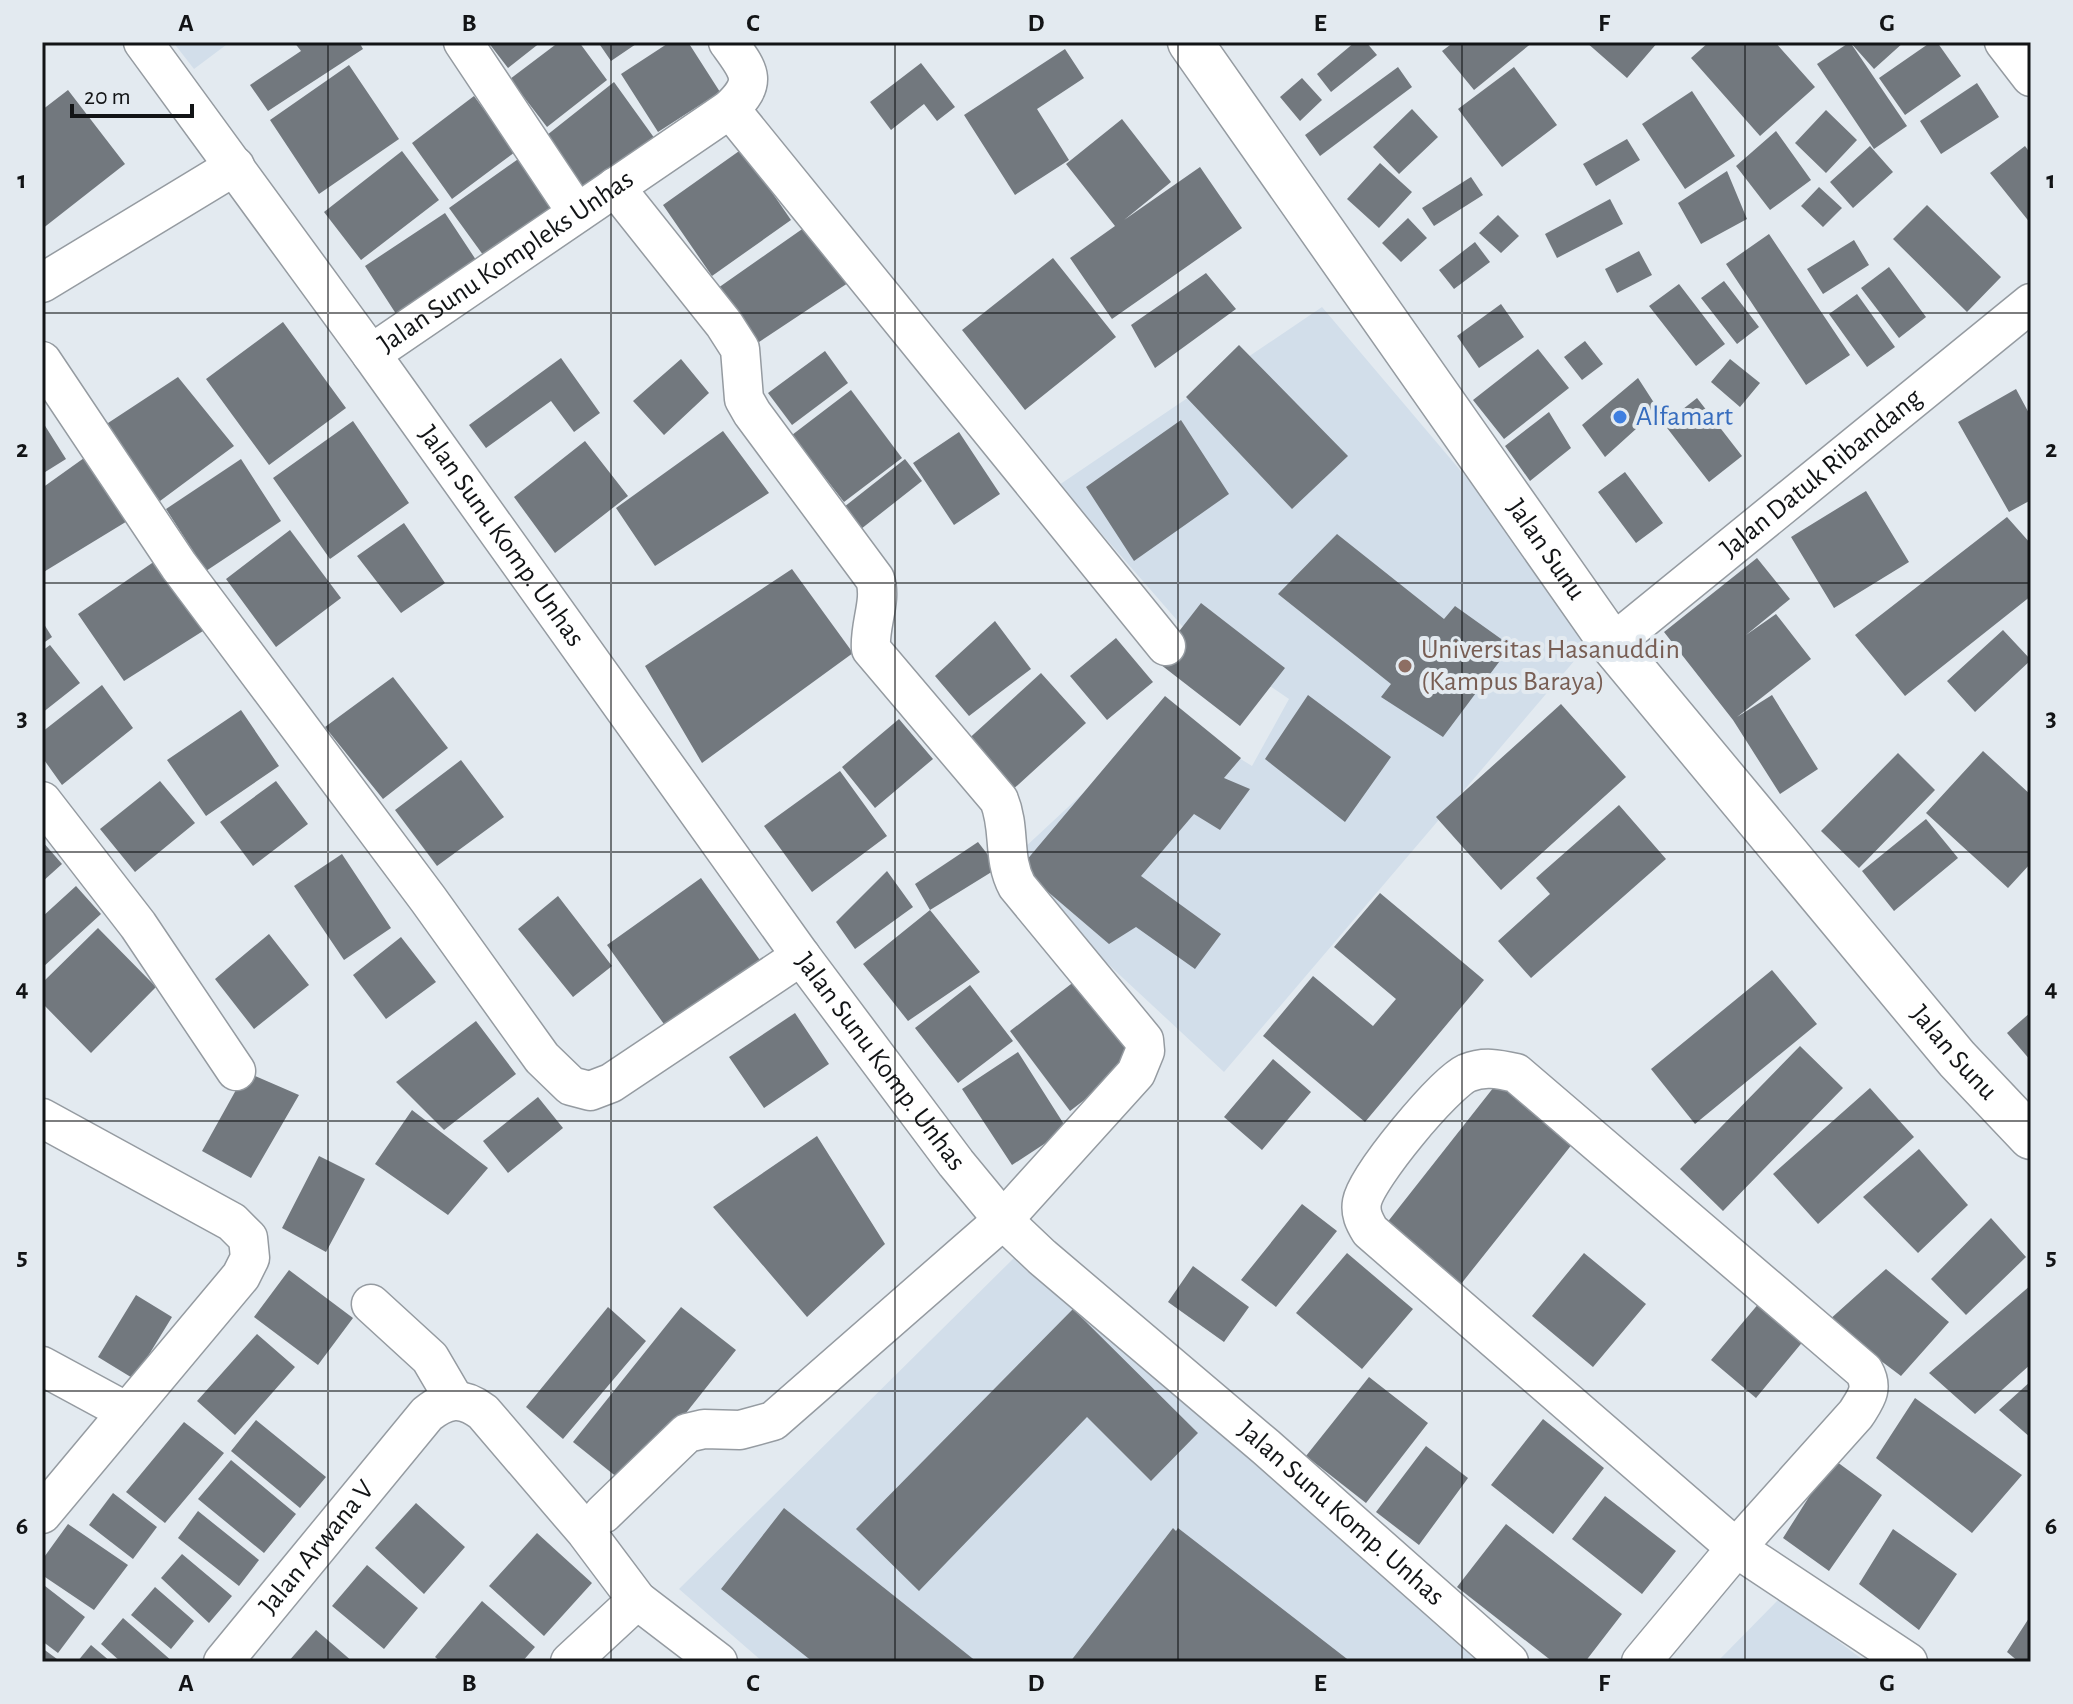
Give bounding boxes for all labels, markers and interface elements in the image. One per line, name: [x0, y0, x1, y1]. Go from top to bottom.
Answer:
text: A: [178, 10, 194, 36]
text: B: [461, 10, 477, 36]
text: C: [746, 10, 760, 36]
text: D: [1027, 10, 1045, 36]
text: E: [1313, 10, 1327, 36]
text: F: [1598, 10, 1611, 36]
text: G: [1879, 10, 1895, 36]
scale bar: [72, 68, 192, 118]
text: 20 m: [84, 85, 131, 109]
street label: Jalan Sunu Kompleks Unhas: [373, 165, 639, 358]
text: 1: [17, 167, 27, 193]
text: 1: [2046, 167, 2056, 193]
street label: Jalan Datuk Ribandang: [1715, 383, 1928, 563]
place label: Alfamart: [1636, 403, 1733, 431]
marker: Alfamart: [1611, 408, 1629, 426]
street label: Jalan Sunu Komp. Unhas: [413, 421, 589, 652]
text: 2: [16, 436, 28, 462]
text: 2: [2045, 436, 2057, 462]
street label: Jalan Sunu: [1501, 494, 1591, 605]
place label: Universitas Hasanuddin (Kampus Baraya): [1421, 636, 1680, 696]
marker: Universitas Hasanuddin (Kampus Baraya): [1396, 657, 1414, 675]
text: 3: [16, 705, 28, 731]
text: 3: [2045, 705, 2057, 731]
street label: Jalan Sunu Komp. Unhas: [790, 948, 970, 1176]
text: 4: [15, 975, 29, 1001]
text: 4: [2044, 975, 2058, 1001]
street label: Jalan Sunu: [1905, 1000, 2002, 1106]
text: 5: [16, 1244, 28, 1270]
text: 5: [2045, 1244, 2057, 1270]
street label: Jalan Sunu Komp. Unhas: [1233, 1416, 1449, 1611]
street label: Jalan Arwana V: [254, 1475, 380, 1620]
text: 6: [16, 1513, 28, 1539]
text: 6: [2045, 1513, 2057, 1539]
text: A: [178, 1670, 194, 1696]
text: B: [461, 1670, 477, 1696]
text: C: [746, 1670, 760, 1696]
text: D: [1027, 1670, 1045, 1696]
text: E: [1313, 1670, 1327, 1696]
text: F: [1598, 1670, 1611, 1696]
text: G: [1879, 1670, 1895, 1696]

